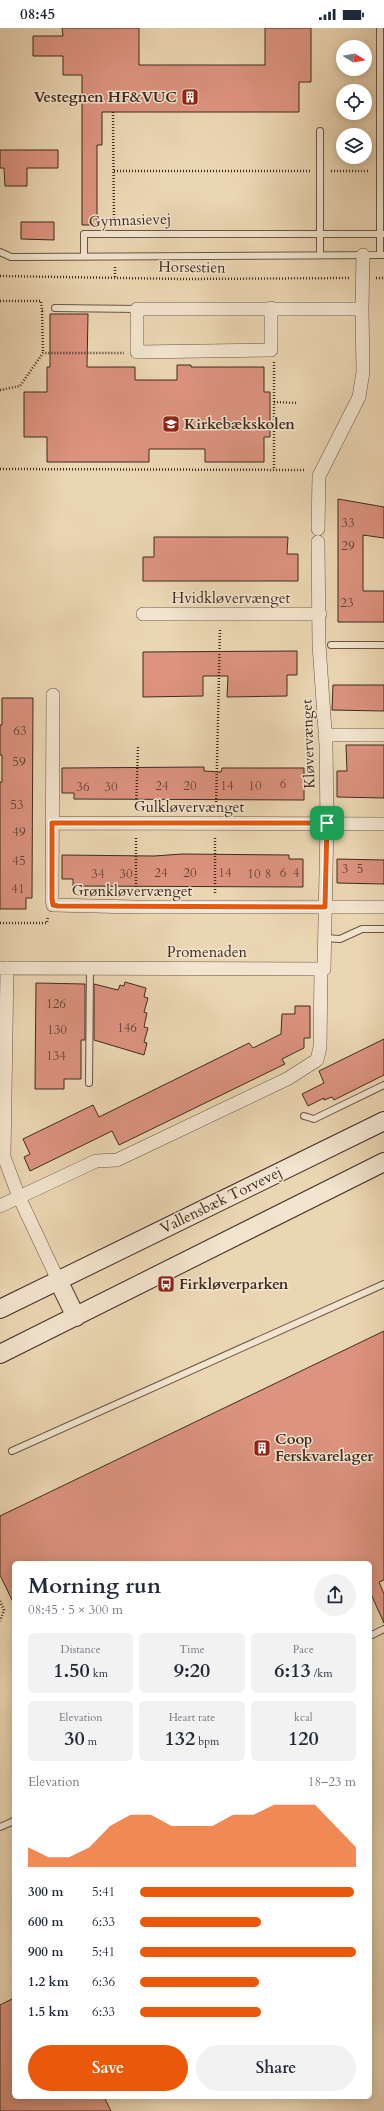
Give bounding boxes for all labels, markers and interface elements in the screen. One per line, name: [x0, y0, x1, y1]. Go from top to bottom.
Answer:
text: 08:45: [20, 4, 55, 24]
north arrow: [336, 40, 372, 76]
map controls: [336, 40, 372, 164]
button: locate: [336, 84, 372, 120]
place label: Vestegnen HF&VUC: [34, 87, 177, 107]
building icon: Vestegnen HF&VUC: [180, 87, 200, 107]
button: layers: [336, 128, 372, 164]
street label: Gymnasievej: [89, 209, 171, 231]
street label: Horsestien: [158, 256, 226, 278]
school or university icon: Kirkebækskolen: [161, 414, 181, 434]
place label: Kirkebækskolen: [184, 414, 295, 434]
house number: 33: [341, 514, 355, 532]
house number: 29: [341, 537, 355, 555]
street label: Hvidkløvervænget: [172, 588, 291, 608]
house number: 23: [340, 594, 354, 612]
street label: Kløvervænget: [296, 699, 320, 789]
house number: 63: [13, 722, 27, 740]
house number: 59: [12, 753, 26, 771]
house number: 6: [280, 775, 287, 793]
house number: 24: [155, 777, 169, 795]
house number: 20: [183, 777, 197, 795]
house number: 14: [220, 777, 234, 795]
house number: 10: [248, 777, 262, 795]
house number: 36: [76, 778, 90, 796]
house number: 30: [104, 778, 118, 796]
house number: 53: [10, 796, 24, 814]
street label: Gulkløvervænget: [134, 797, 244, 817]
pin: [310, 806, 344, 840]
icon: arrive: [316, 812, 338, 834]
house number: 49: [12, 823, 26, 841]
house number: 45: [12, 852, 26, 870]
house number: 3: [342, 860, 348, 878]
house number: 5: [357, 860, 363, 878]
house number: 24: [154, 864, 168, 882]
house number: 20: [183, 864, 197, 882]
house number: 14: [218, 864, 232, 882]
house number: 6: [280, 864, 287, 882]
house number: 4: [293, 864, 300, 882]
house number: 34: [91, 865, 105, 883]
house number: 30: [119, 865, 133, 883]
house number: 10: [247, 865, 261, 883]
house number: 8: [265, 865, 271, 883]
house number: 41: [11, 880, 25, 898]
street label: Grønkløvervænget: [72, 881, 193, 901]
street label: Promenaden: [167, 942, 248, 962]
house number: 126: [46, 995, 66, 1013]
house number: 146: [117, 1019, 137, 1037]
house number: 130: [47, 1021, 67, 1039]
house number: 134: [46, 1047, 66, 1065]
street label: Vallensbæk Torvevej: [157, 1162, 285, 1238]
bus stop icon: Firkløverparken: [156, 1274, 176, 1294]
place label: Firkløverparken: [179, 1274, 289, 1294]
place label: Coop Ferskvarelager: [275, 1429, 374, 1466]
building icon: Coop Ferskvarelager: [252, 1438, 272, 1458]
text: Morning run: [28, 1571, 161, 1601]
button: share: [314, 1574, 356, 1616]
text: 08:45 · 5 × 300 m: [28, 1601, 123, 1619]
text: Distance: [61, 1642, 101, 1657]
text: Time: [179, 1642, 205, 1657]
text: Pace: [293, 1642, 314, 1657]
text: 1.50: [53, 1657, 90, 1684]
text: 9:20: [174, 1657, 210, 1684]
text: 6:13: [274, 1657, 311, 1684]
text: km: [90, 1666, 108, 1681]
text: /km: [311, 1666, 332, 1681]
text: Elevation: [59, 1710, 103, 1725]
text: Heart rate: [169, 1710, 215, 1725]
text: kcal: [294, 1710, 313, 1725]
text: 30: [64, 1725, 85, 1752]
text: 132: [165, 1725, 195, 1752]
text: 120: [288, 1725, 319, 1752]
text: m: [85, 1734, 97, 1749]
text: bpm: [195, 1734, 219, 1749]
text: Elevation: [28, 1773, 80, 1791]
text: 18–23 m: [308, 1773, 356, 1791]
text: 300 m: [28, 1883, 63, 1901]
text: 5:41: [92, 1883, 115, 1901]
text: 600 m: [28, 1913, 63, 1931]
text: 6:33: [92, 1913, 115, 1931]
text: 900 m: [28, 1943, 63, 1961]
text: 5:41: [92, 1943, 115, 1961]
text: 1.2 km: [28, 1973, 69, 1991]
text: 6:36: [92, 1973, 115, 1991]
text: 1.5 km: [28, 2003, 69, 2021]
text: 6:33: [92, 2003, 115, 2021]
button: Save: [28, 2045, 188, 2091]
button: Share: [196, 2045, 356, 2091]

